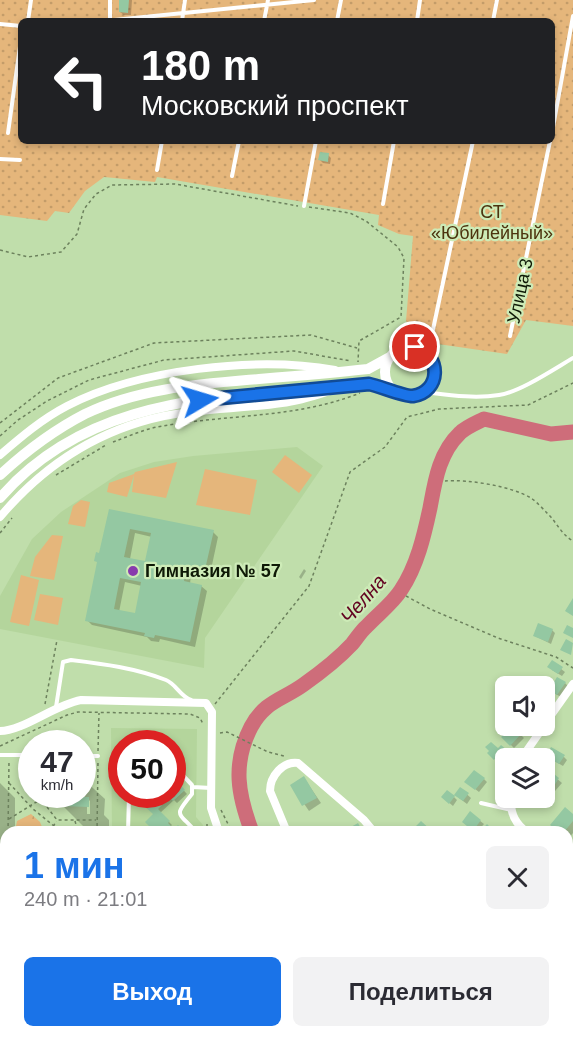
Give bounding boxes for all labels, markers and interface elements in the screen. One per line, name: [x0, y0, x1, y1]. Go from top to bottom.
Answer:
icon: left: [42, 42, 120, 120]
text: 180 m: [141, 42, 260, 89]
text: Московский проспект: [141, 91, 409, 121]
park label: СТ «Юбилейный»: [431, 202, 553, 243]
street label: Улица 3: [503, 257, 537, 325]
pin: [389, 321, 440, 372]
icon: arrive: [398, 330, 431, 363]
position arrow: [168, 368, 232, 432]
place label: Гимназия № 57: [145, 561, 281, 581]
marker: Гимназия № 57: [126, 564, 140, 578]
water label: Челна: [336, 570, 390, 628]
map controls: [495, 676, 555, 808]
button: sound: [495, 676, 555, 736]
speed limit sign: 50: [108, 730, 186, 808]
text: 47: [40, 745, 74, 778]
button: layers: [495, 748, 555, 808]
text: km/h: [41, 776, 73, 793]
text: 1 мин: [24, 845, 125, 886]
button: close: [486, 846, 549, 909]
text: 240 m · 21:01: [24, 888, 147, 910]
button: Выход: [24, 957, 281, 1026]
button: Поделиться: [293, 957, 549, 1026]

